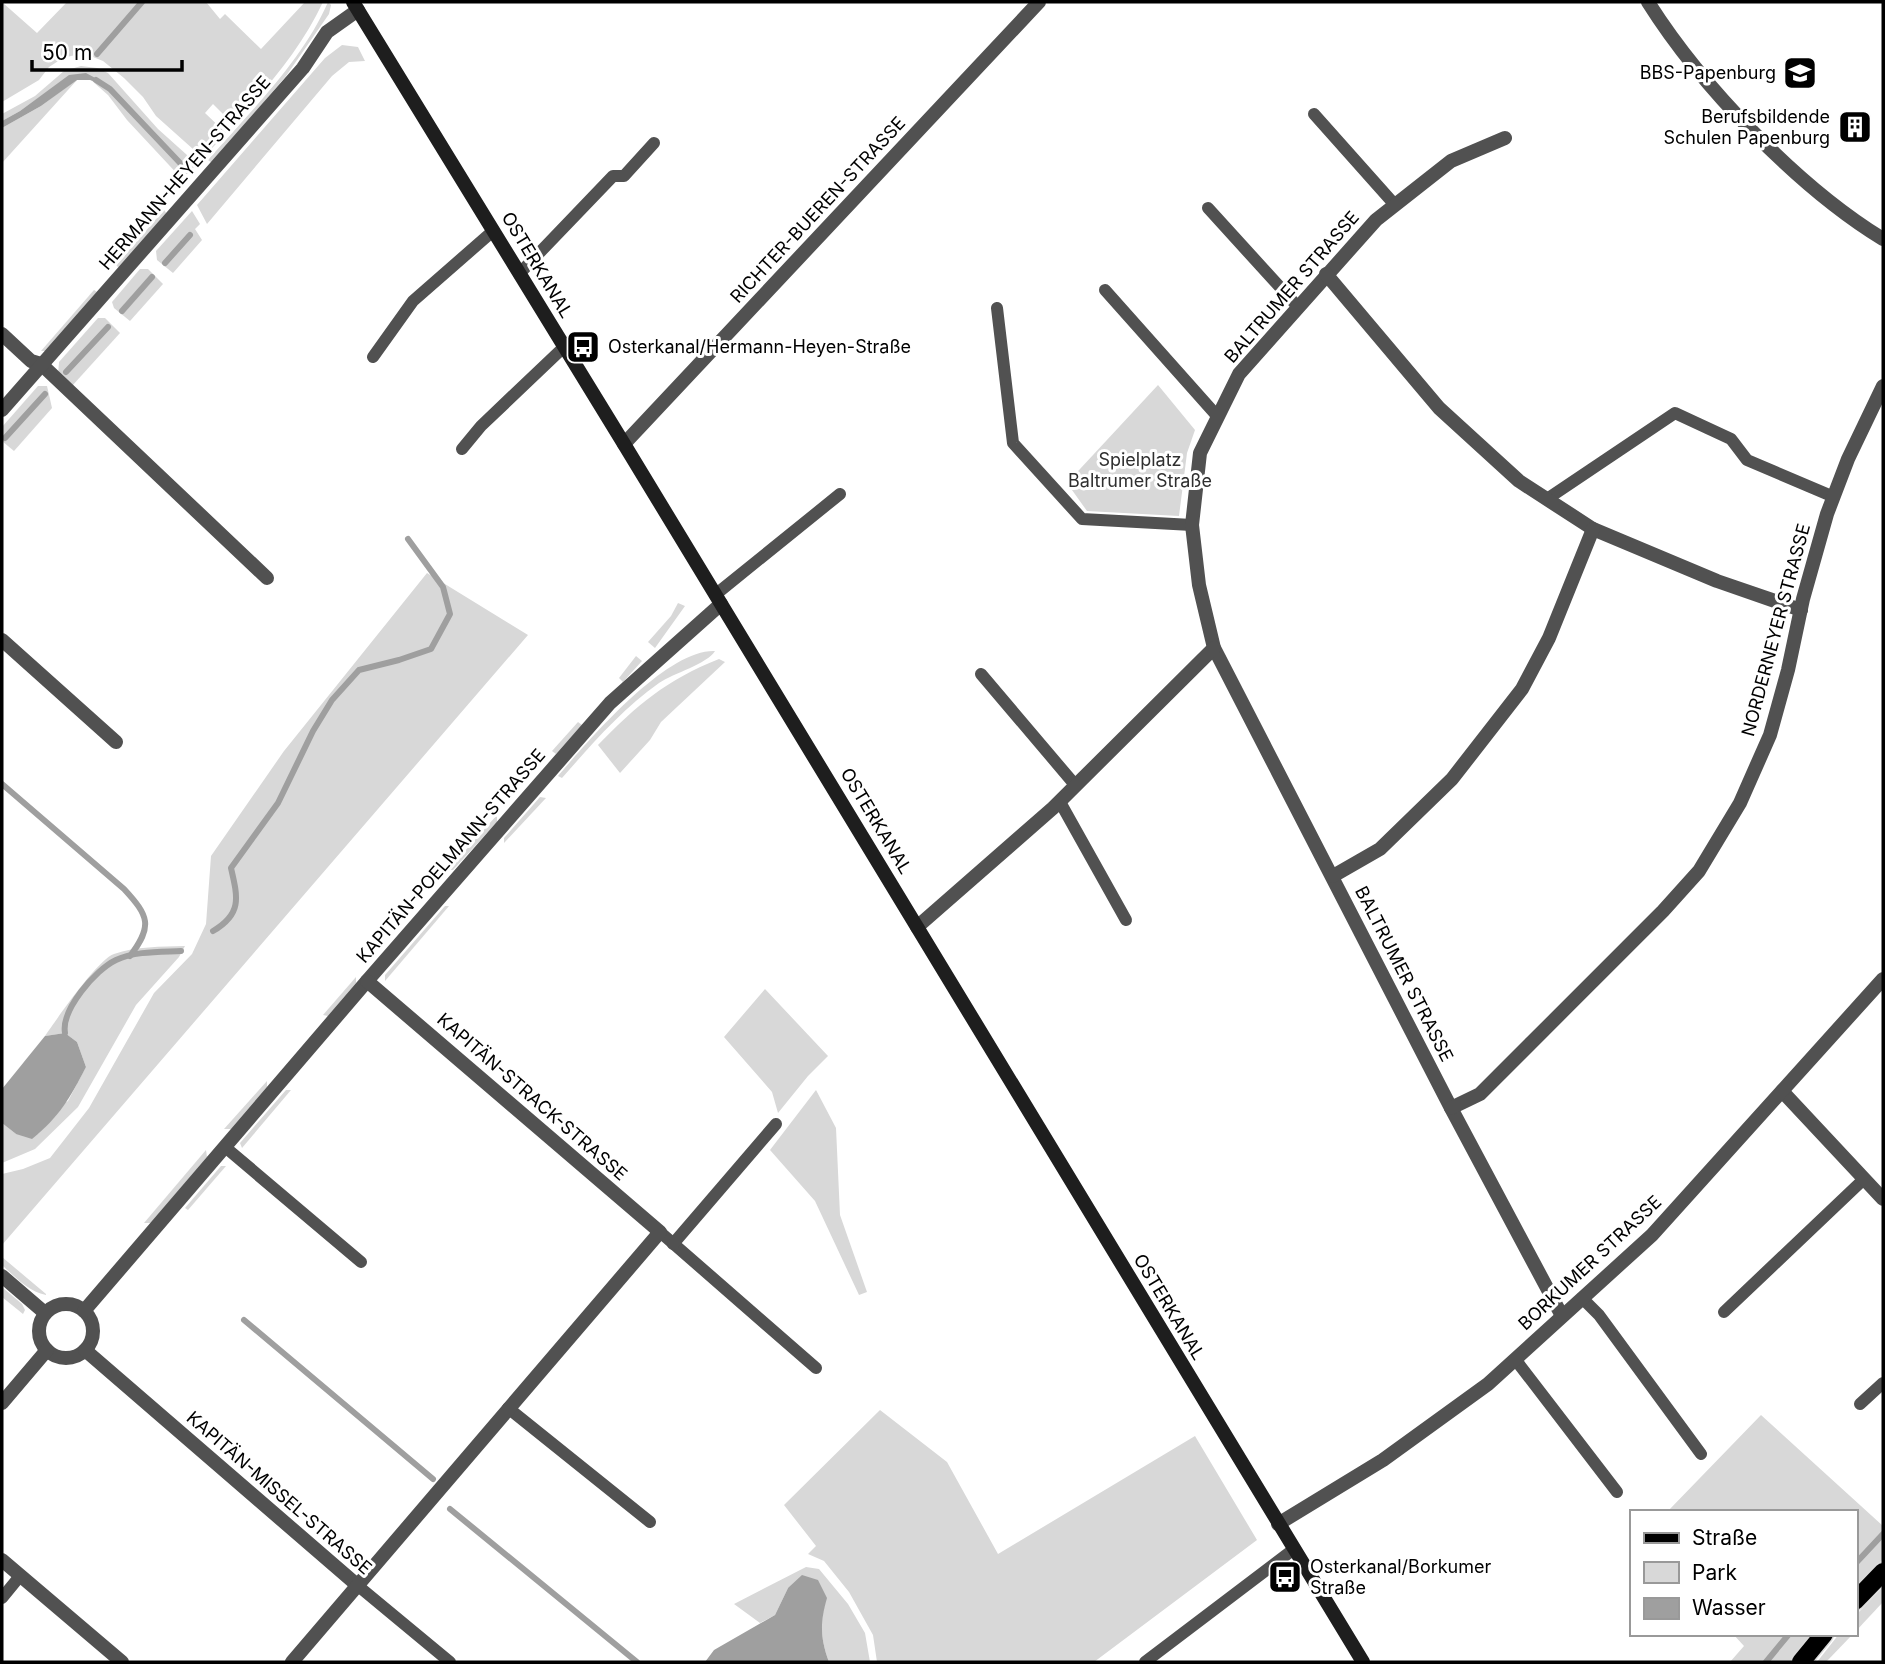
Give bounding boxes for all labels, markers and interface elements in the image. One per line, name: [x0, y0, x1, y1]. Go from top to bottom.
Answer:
scale bar: [32, 28, 182, 72]
text: 50 m: [42, 40, 92, 65]
school or university icon: BBS-Papenburg: [1781, 54, 1819, 92]
place label: BBS-Papenburg: [1640, 62, 1776, 83]
street label: HERMANN-HEYEN-STRASSE: [95, 71, 275, 274]
place label: Berufsbildende Schulen Papenburg: [1663, 106, 1830, 148]
building icon: Berufsbildende Schulen Papenburg: [1836, 108, 1874, 146]
street label: RICHTER-BUEREN-STRASSE: [726, 112, 909, 307]
street label: BALTRUMER STRASSE: [1220, 207, 1363, 367]
street label: OSTERKANAL: [498, 208, 577, 322]
bus stop icon: Osterkanal/Hermann-Heyen-Straße: [564, 328, 602, 366]
place label: Osterkanal/Hermann-Heyen-Straße: [608, 336, 911, 357]
park label: Spielplatz Baltrumer Straße: [1068, 449, 1212, 491]
street label: NORDERNEYER STRASSE: [1737, 521, 1814, 739]
street label: KAPITÄN-POELMANN-STRASSE: [351, 744, 549, 967]
street label: OSTERKANAL: [837, 764, 916, 878]
street label: BALTRUMER STRASSE: [1351, 883, 1458, 1065]
street label: KAPITÄN-STRACK-STRASSE: [433, 1008, 632, 1185]
street label: BORKUMER STRASSE: [1514, 1191, 1665, 1334]
street label: OSTERKANAL: [1130, 1250, 1209, 1364]
street label: KAPITÄN-MISSEL-STRASSE: [183, 1406, 377, 1579]
legend: [1630, 1510, 1857, 1636]
text: Straße: [1692, 1525, 1757, 1550]
place label: Osterkanal/Borkumer Straße: [1310, 1556, 1492, 1598]
bus stop icon: Osterkanal/Borkumer Straße: [1266, 1558, 1304, 1596]
text: Park: [1692, 1560, 1737, 1585]
text: Wasser: [1692, 1595, 1766, 1620]

